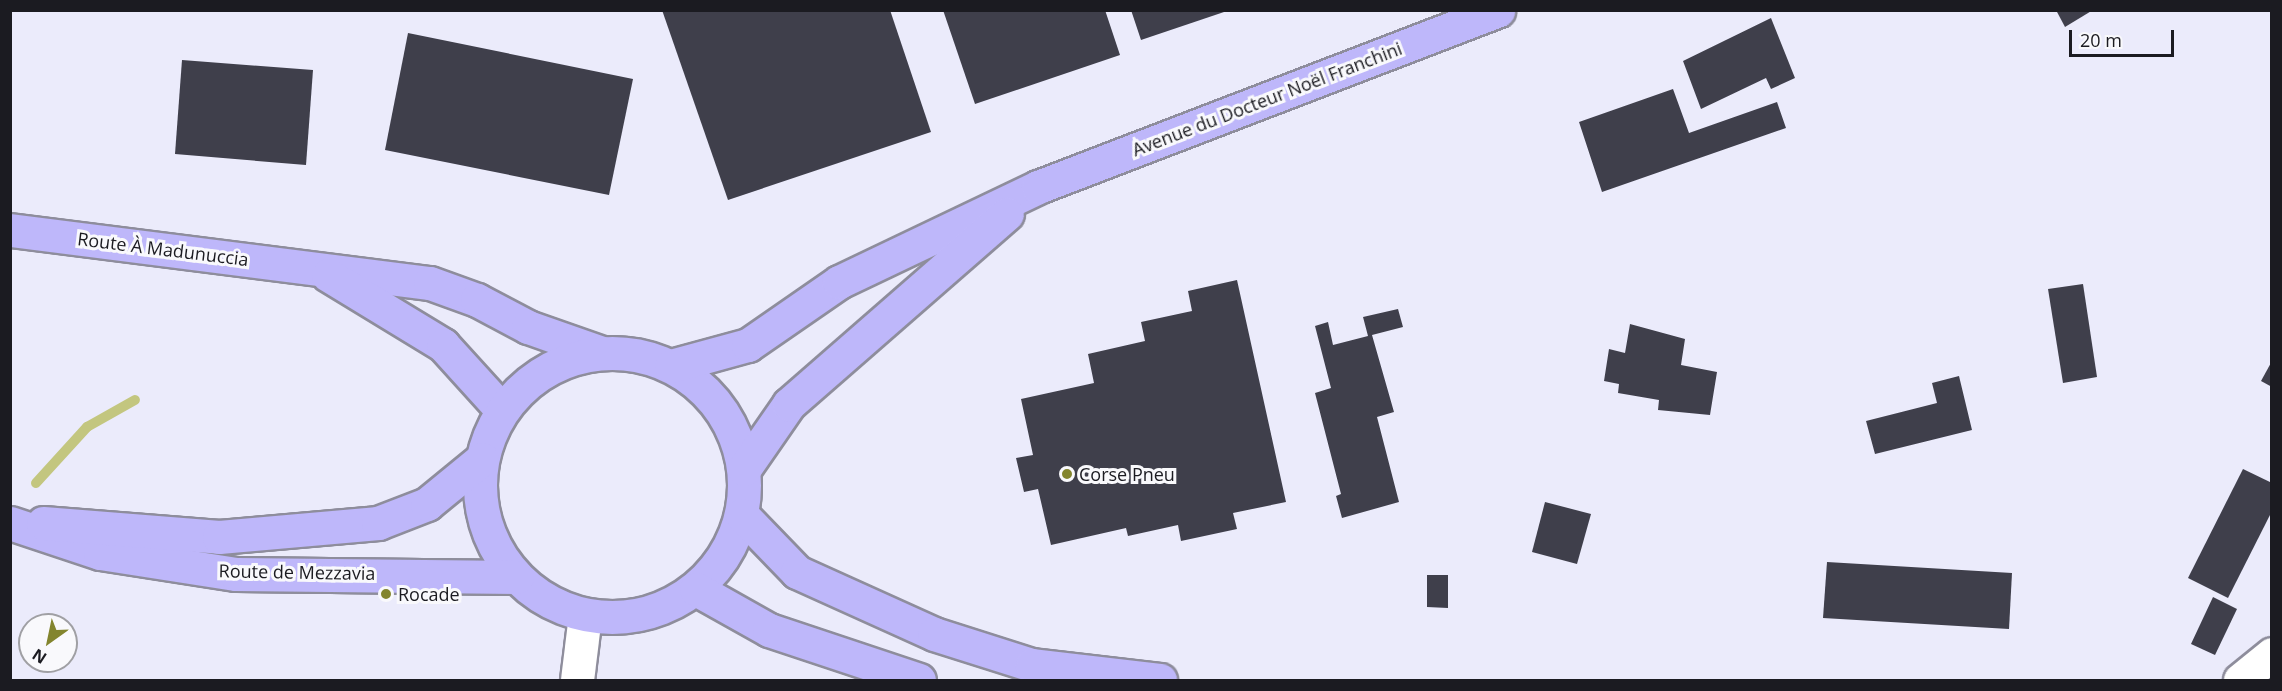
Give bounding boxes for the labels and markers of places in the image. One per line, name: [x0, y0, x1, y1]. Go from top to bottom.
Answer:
place label: Corse Pneu: [1079, 463, 1175, 485]
marker: Corse Pneu: [1060, 467, 1074, 481]
place label: Rocade: [398, 583, 460, 605]
marker: Rocade: [379, 587, 393, 601]

